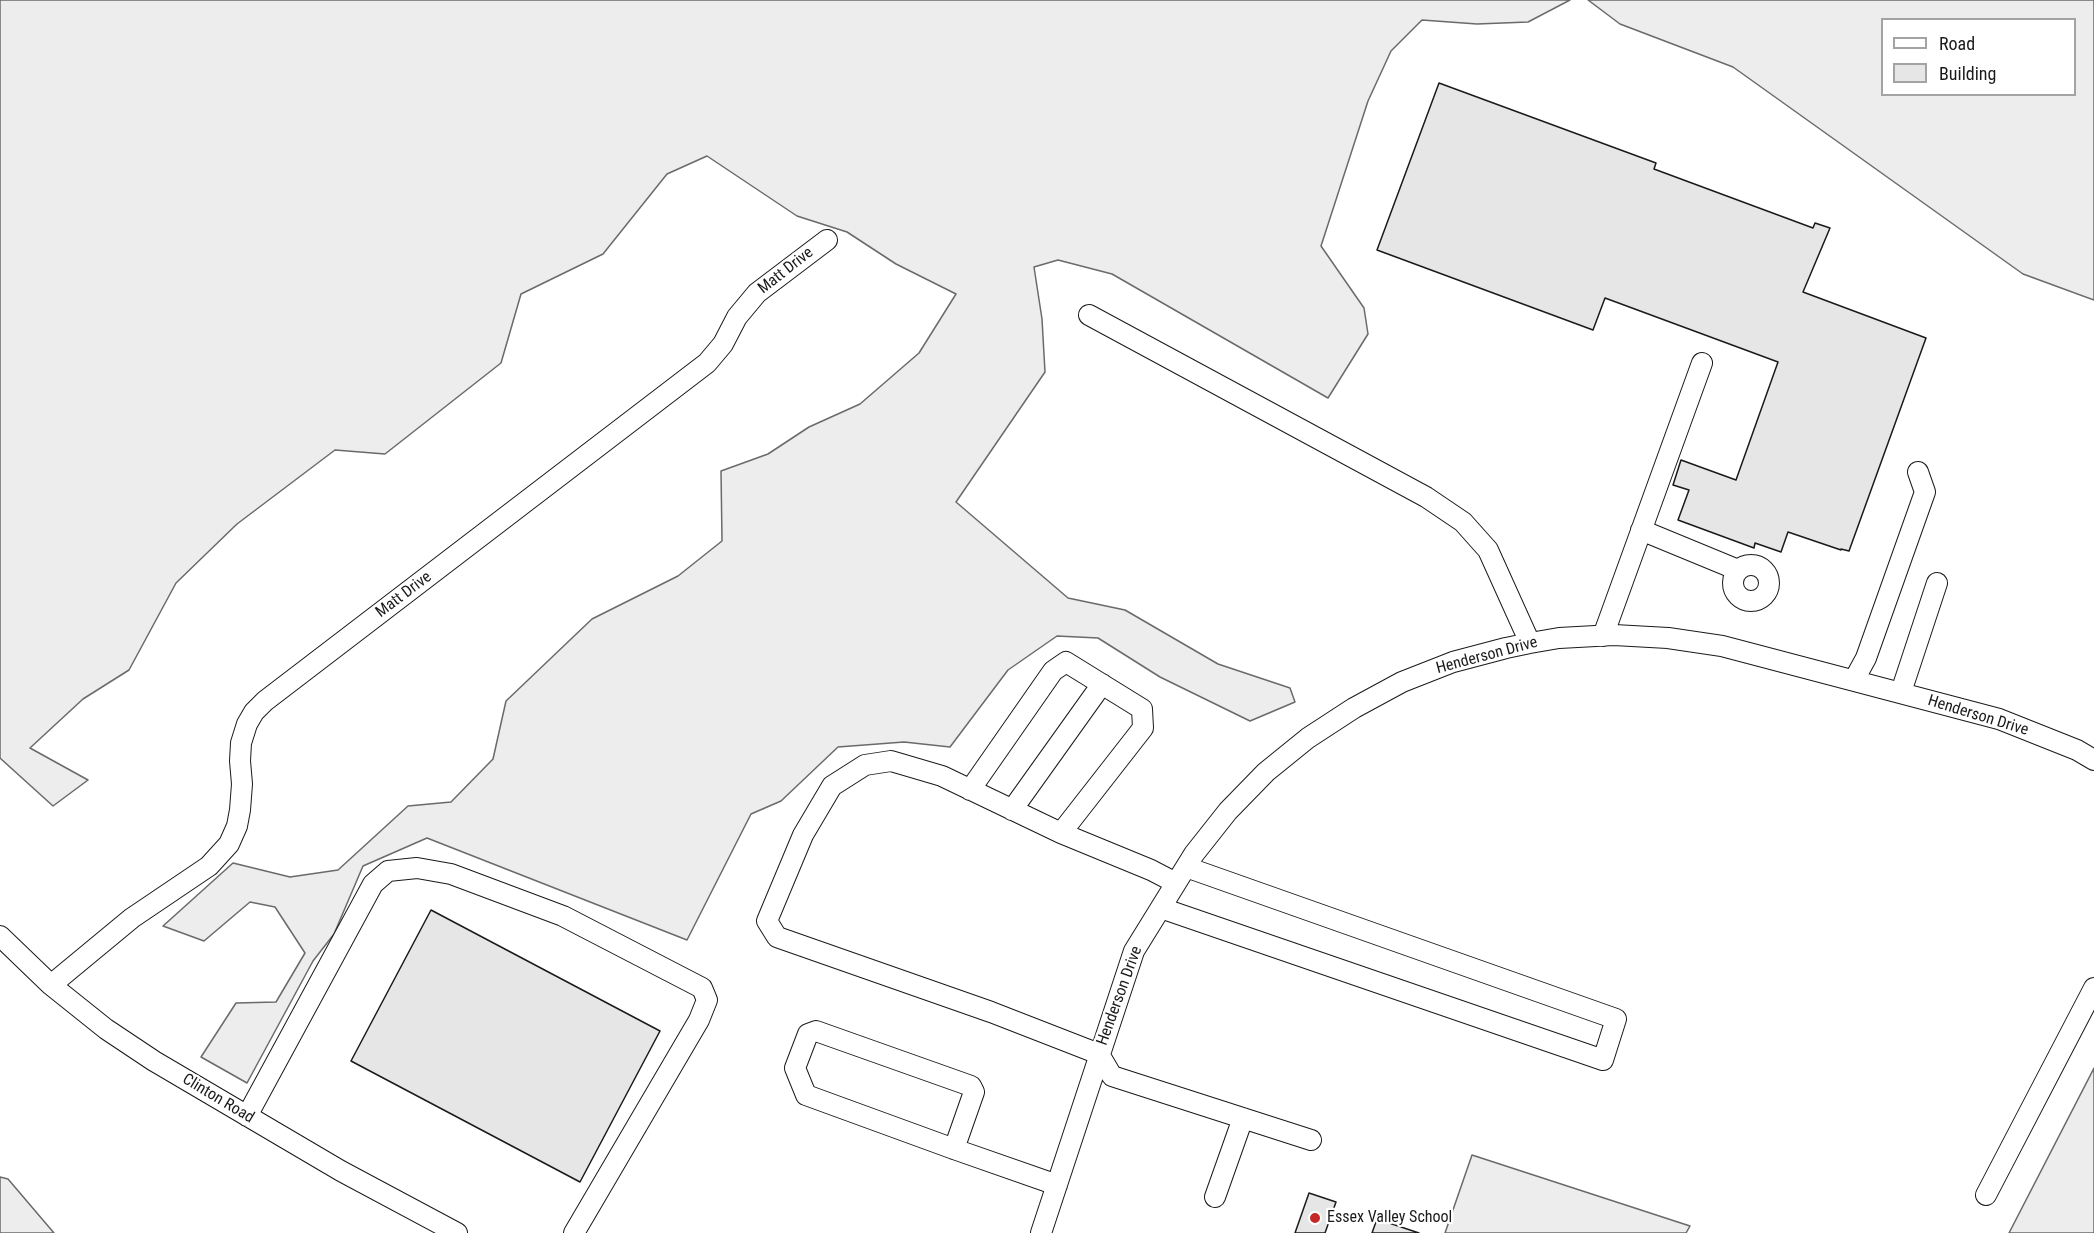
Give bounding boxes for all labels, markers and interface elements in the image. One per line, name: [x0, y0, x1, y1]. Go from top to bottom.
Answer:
legend: [1881, 18, 2076, 96]
text: Road: [1939, 33, 1975, 54]
text: Building: [1939, 63, 1996, 84]
street label: Matt Drive: [755, 243, 817, 299]
street label: Matt Drive: [372, 568, 436, 622]
street label: Henderson Drive: [1434, 633, 1540, 679]
street label: Henderson Drive: [1925, 692, 2031, 740]
street label: Henderson Drive: [1093, 944, 1147, 1048]
street label: Clinton Road: [179, 1070, 257, 1128]
place label: Essex Valley School: [1327, 1208, 1452, 1228]
marker: Essex Valley School: [1308, 1211, 1322, 1225]

